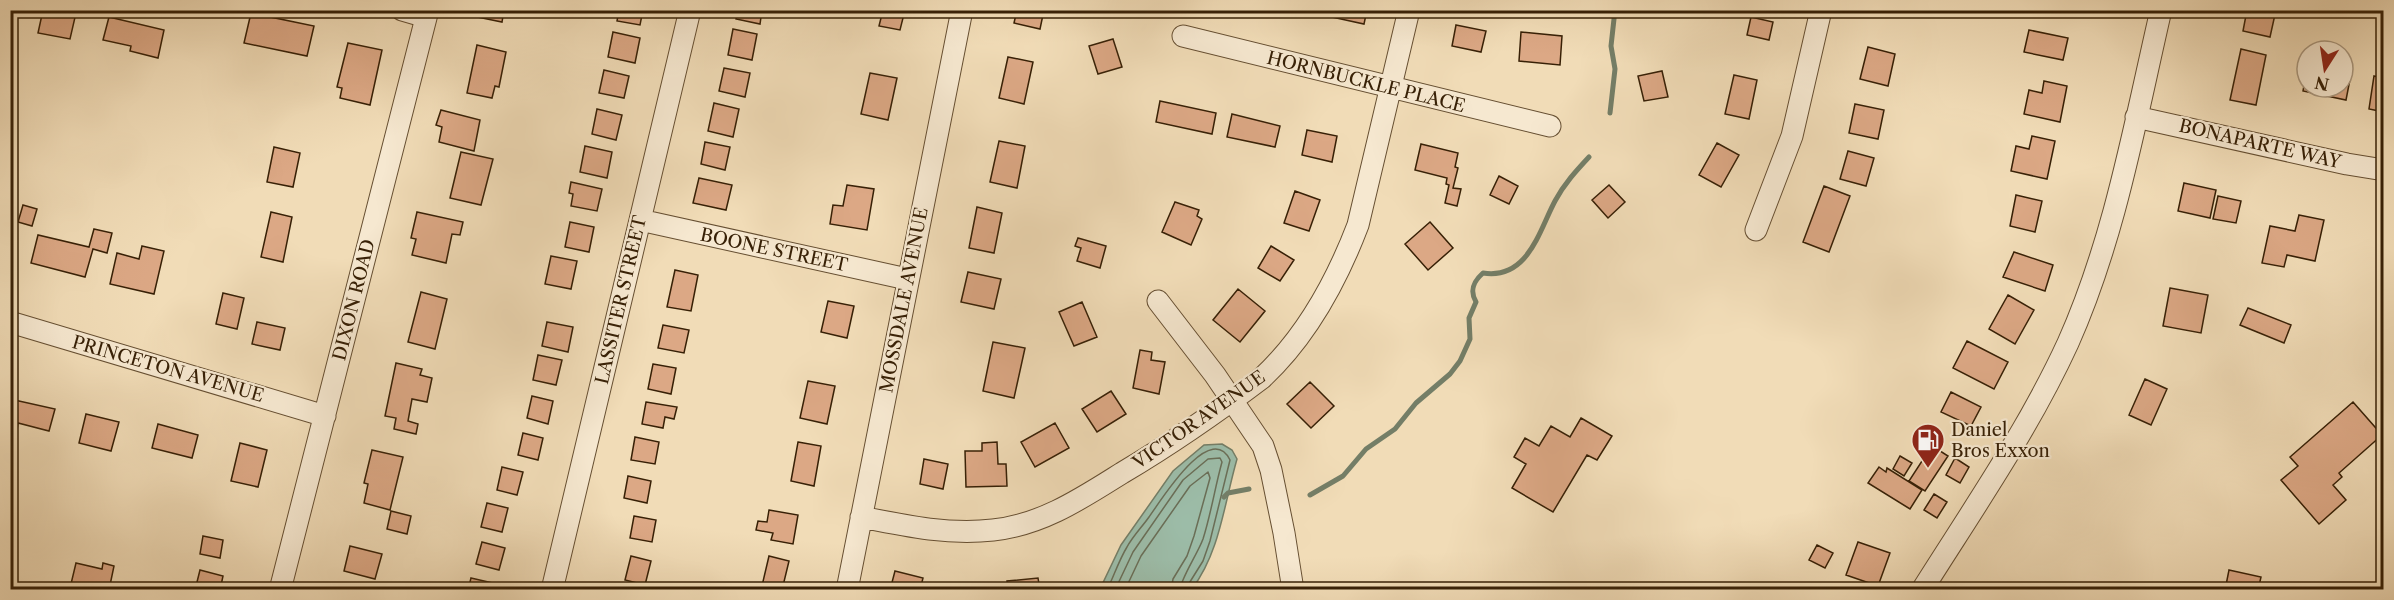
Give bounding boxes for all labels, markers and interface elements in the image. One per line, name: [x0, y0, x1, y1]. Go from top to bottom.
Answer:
north arrow: [2295, 39, 2355, 99]
street label: HORNBUCKLE PLACE: [1264, 47, 1468, 117]
text: N: [2313, 72, 2331, 95]
street label: BONAPARTE WAY: [2177, 115, 2344, 174]
street label: MOSSDALE AVENUE: [875, 205, 933, 395]
street label: LASSITER STREET: [591, 213, 651, 386]
street label: BOONE STREET: [698, 224, 850, 276]
street label: DIXON ROAD: [328, 237, 380, 363]
street label: PRINCETON AVENUE: [70, 331, 266, 407]
street label: VICTOR AVENUE: [1128, 366, 1269, 475]
place label: Daniel Bros Exxon: [1951, 419, 2050, 462]
fuel station icon: Daniel Bros Exxon: [1910, 422, 1946, 469]

